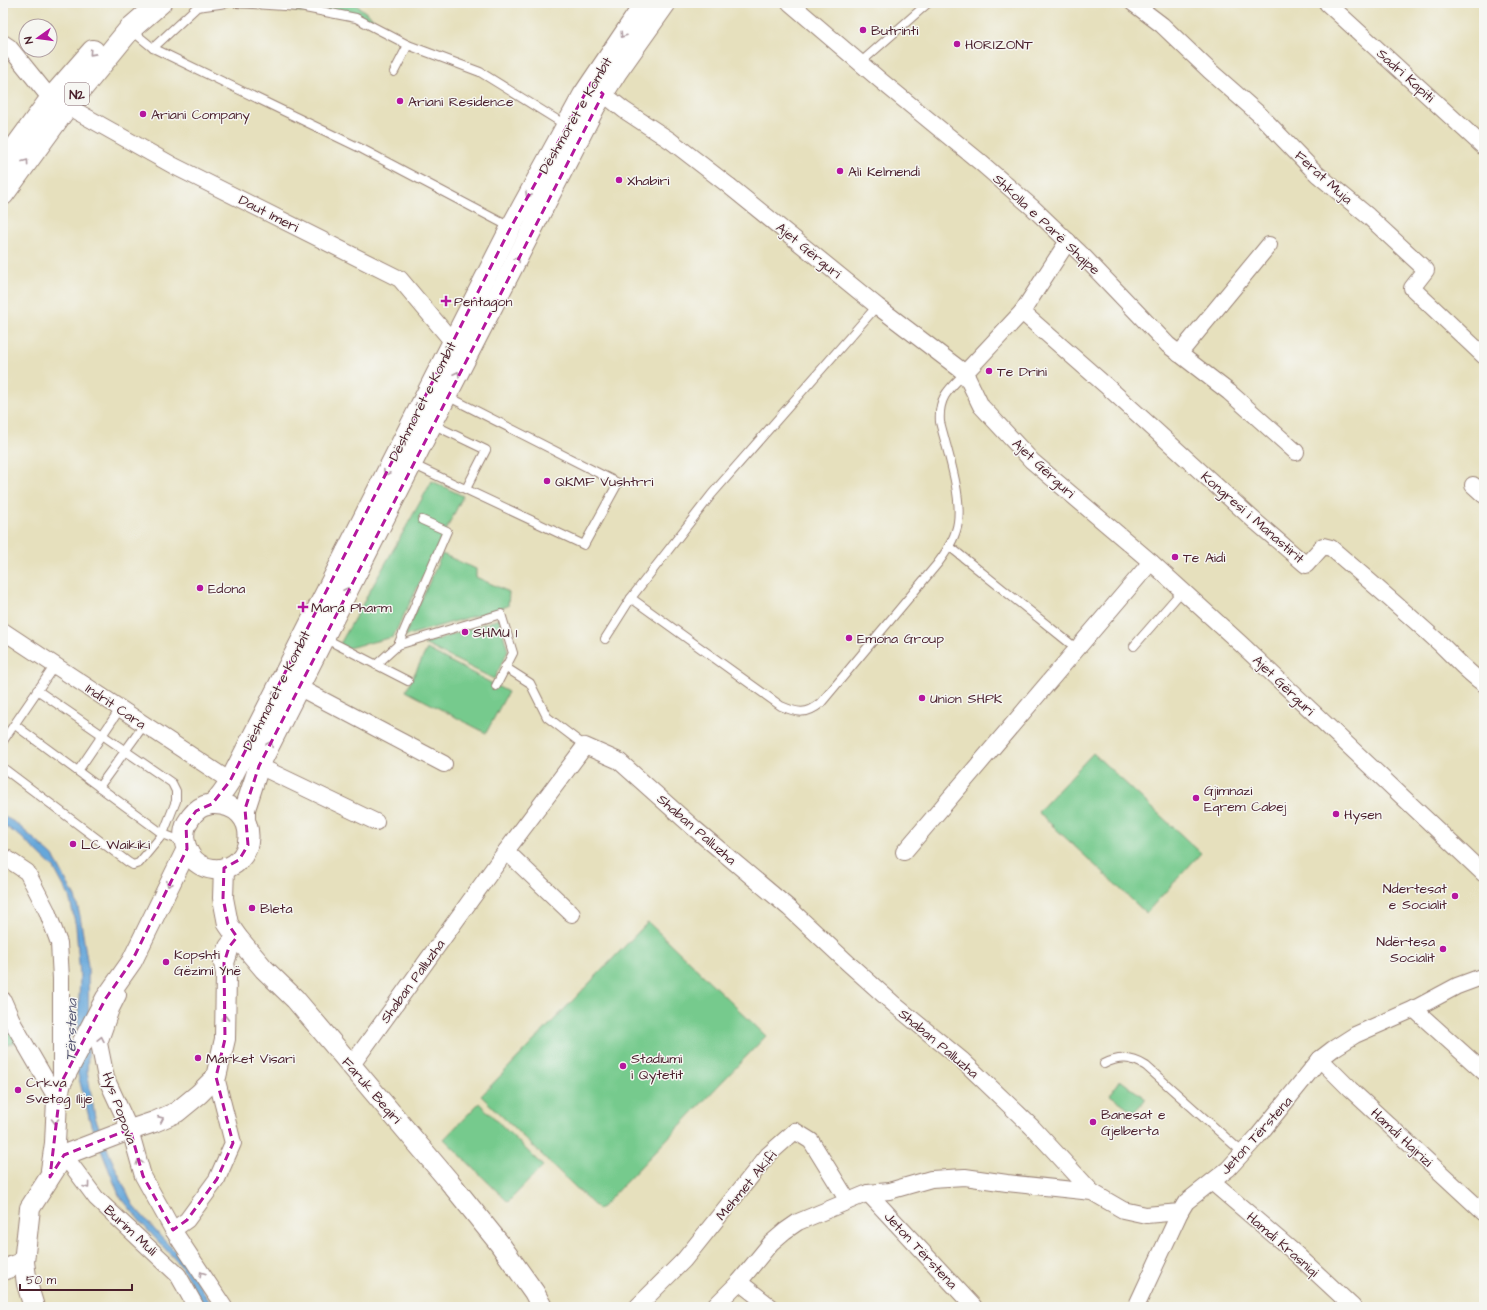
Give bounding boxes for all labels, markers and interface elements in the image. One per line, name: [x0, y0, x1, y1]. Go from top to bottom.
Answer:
north arrow: [18, 18, 58, 58]
place label: Butrinti: [871, 21, 918, 41]
marker: Butrinti: [858, 25, 868, 35]
one-way arrow: [620, 31, 628, 38]
text: N: [21, 35, 37, 45]
place label: HORIZONT: [965, 35, 1033, 55]
marker: HORIZONT: [952, 39, 962, 49]
street label: Sadri Kapiti: [1372, 44, 1439, 107]
one-way arrow: [90, 48, 97, 56]
street label: Dëshmorët e Kombit: [534, 53, 618, 178]
road number: N2: [65, 83, 89, 105]
place label: Ariani Residence: [408, 92, 514, 112]
marker: Ariani Residence: [395, 96, 405, 106]
place label: Ariani Company: [151, 105, 250, 125]
marker: Ariani Company: [138, 109, 148, 119]
street label: Ferat Muja: [1290, 146, 1357, 209]
one-way arrow: [21, 159, 29, 166]
place label: Ali Kelmendi: [848, 162, 920, 182]
marker: Ali Kelmendi: [835, 166, 845, 176]
street label: Shkolla e Parë Shqipe: [988, 170, 1105, 280]
place label: Xhabiri: [627, 171, 669, 191]
marker: Xhabiri: [614, 175, 624, 185]
street label: Daut Imeri: [235, 190, 302, 238]
one-way arrow: [526, 191, 533, 198]
street label: Ajet Gërguri: [771, 218, 846, 284]
one-way arrow: [512, 256, 520, 263]
place label: Pentagon: [454, 292, 512, 312]
marker: Pentagon: [441, 296, 451, 306]
street label: Dëshmorët e Kombit: [384, 338, 462, 465]
place label: Te Drini: [997, 362, 1047, 382]
marker: Te Drini: [984, 366, 994, 376]
one-way arrow: [452, 371, 460, 379]
street label: Ajet Gërguri: [1007, 434, 1079, 503]
street label: Kongresi i Manastirit: [1196, 467, 1309, 569]
one-way arrow: [383, 468, 390, 476]
place label: QKMF Vushtrri: [555, 472, 653, 492]
marker: QKMF Vushtrri: [542, 476, 552, 486]
place label: Te Aidi: [1183, 548, 1225, 568]
marker: Te Aidi: [1170, 552, 1180, 562]
place label: Edona: [208, 579, 245, 599]
marker: Edona: [195, 583, 205, 593]
one-way arrow: [343, 587, 350, 594]
place label: Mara Pharm: [311, 598, 392, 618]
marker: Mara Pharm: [298, 602, 308, 612]
place label: SHMU 1: [473, 623, 518, 643]
street label: Dëshmorët e Kombit: [238, 627, 316, 754]
marker: SHMU 1: [460, 627, 470, 637]
place label: Emona Group: [857, 629, 944, 649]
marker: Emona Group: [844, 633, 854, 643]
street label: Ajet Gërguri: [1248, 651, 1319, 721]
street label: Indrit Cara: [81, 679, 150, 734]
place label: Union SHPK: [930, 689, 1003, 709]
marker: Union SHPK: [917, 693, 927, 703]
one-way arrow: [265, 741, 273, 748]
place label: Gjimnazi Eqrem Cabej: [1204, 781, 1287, 817]
street label: Shaban Palluzha: [652, 790, 740, 870]
marker: Gjimnazi Eqrem Cabej: [1191, 793, 1201, 803]
place label: Hysen: [1344, 805, 1382, 825]
marker: Hysen: [1331, 809, 1341, 819]
place label: LC Waikiki: [81, 835, 150, 855]
marker: LC Waikiki: [68, 839, 78, 849]
place label: Ndertesat e Socialit: [1383, 879, 1447, 915]
one-way arrow: [166, 880, 174, 887]
marker: Ndertesat e Socialit: [1450, 891, 1460, 901]
place label: Bleta: [260, 899, 293, 919]
marker: Bleta: [247, 903, 257, 913]
place label: Ndërtesa Socialit: [1376, 932, 1435, 968]
street label: Shaban Palluzha: [376, 936, 450, 1028]
marker: Ndërtesa Socialit: [1438, 944, 1448, 954]
place label: Kopshti Gëzimi Ynë: [174, 945, 241, 981]
marker: Kopshti Gëzimi Ynë: [161, 957, 171, 967]
water label: Tërstena: [60, 997, 83, 1061]
street label: Shaban Palluzha: [894, 1004, 983, 1083]
one-way arrow: [221, 1015, 229, 1021]
one-way arrow: [97, 1036, 105, 1042]
place label: Market Visari: [206, 1049, 295, 1069]
place label: Stadiumi i Qytetit: [631, 1049, 683, 1085]
marker: Market Visari: [193, 1053, 203, 1063]
street label: Faruk Beqiri: [337, 1053, 406, 1128]
marker: Stadiumi i Qytetit: [618, 1061, 628, 1071]
street label: Hys Popova: [97, 1069, 141, 1147]
place label: Crkva Svetog Ilije: [26, 1073, 93, 1109]
marker: Crkva Svetog Ilije: [13, 1085, 23, 1095]
street label: Jeton Tërstena: [1216, 1092, 1297, 1179]
street label: Hamdi Hajrizi: [1366, 1104, 1437, 1172]
place label: Banesat e Gjelberta: [1101, 1105, 1166, 1141]
one-way arrow: [157, 1116, 164, 1124]
marker: Banesat e Gjelberta: [1088, 1117, 1098, 1127]
one-way arrow: [51, 1118, 59, 1124]
street label: Mehmet Akifi: [711, 1146, 782, 1225]
one-way arrow: [135, 1158, 144, 1165]
one-way arrow: [82, 1181, 89, 1188]
street label: Burim Muli: [99, 1201, 161, 1261]
street label: Jeton Tërstena: [879, 1207, 962, 1294]
street label: Hamdi Krasniqi: [1242, 1208, 1323, 1282]
scale bar: [20, 1266, 132, 1292]
text: 50 m: [26, 1272, 57, 1289]
one-way arrow: [200, 1272, 207, 1279]

